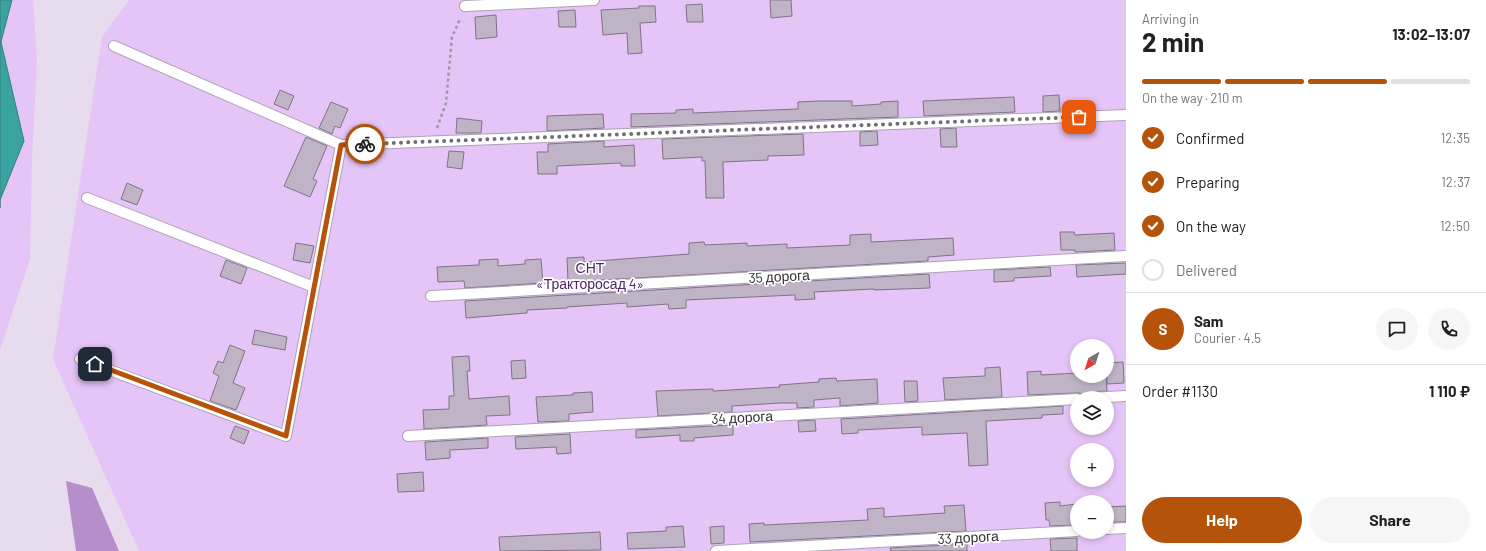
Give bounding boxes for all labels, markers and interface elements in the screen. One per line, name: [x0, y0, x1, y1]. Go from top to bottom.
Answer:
text: Arriving in: [1142, 11, 1199, 27]
text: 13:02–13:07: [1392, 25, 1470, 43]
text: 2 min: [1142, 26, 1204, 57]
text: On the way · 210 m: [1142, 90, 1243, 106]
pin: [1062, 100, 1096, 134]
icon: bag: [1068, 106, 1090, 128]
courier: [345, 124, 385, 164]
icon: check: [1142, 127, 1164, 149]
text: Confirmed: [1176, 129, 1244, 147]
text: 12:35: [1441, 130, 1470, 146]
icon: bike: [354, 133, 376, 155]
icon: check: [1142, 171, 1164, 193]
text: Preparing: [1176, 173, 1240, 191]
text: 12:37: [1441, 174, 1470, 190]
icon: check: [1142, 215, 1164, 237]
text: On the way: [1176, 217, 1246, 235]
text: 12:50: [1440, 218, 1470, 234]
park label: СНТ «Тракторосад 4»: [536, 259, 644, 292]
text: Delivered: [1176, 261, 1237, 279]
street label: 35 дорога: [748, 266, 810, 286]
button: chat: [1376, 308, 1418, 350]
button: phone: [1428, 308, 1470, 350]
text: Sam: [1194, 312, 1223, 330]
text: S: [1159, 320, 1167, 338]
text: Courier · 4.5: [1194, 330, 1261, 346]
north arrow: [1070, 339, 1114, 383]
map controls: [1070, 339, 1114, 539]
pin: [78, 347, 112, 381]
icon: home: [84, 353, 106, 375]
text: Order #1130: [1142, 382, 1218, 400]
text: 1 110 ₽: [1429, 382, 1470, 400]
button: layers: [1070, 391, 1114, 435]
street label: 34 дорога: [711, 407, 774, 427]
button: +: [1070, 443, 1114, 487]
button: −: [1070, 495, 1114, 539]
button: Help: [1142, 497, 1302, 543]
button: Share: [1310, 497, 1470, 543]
street label: 33 дорога: [937, 527, 999, 547]

